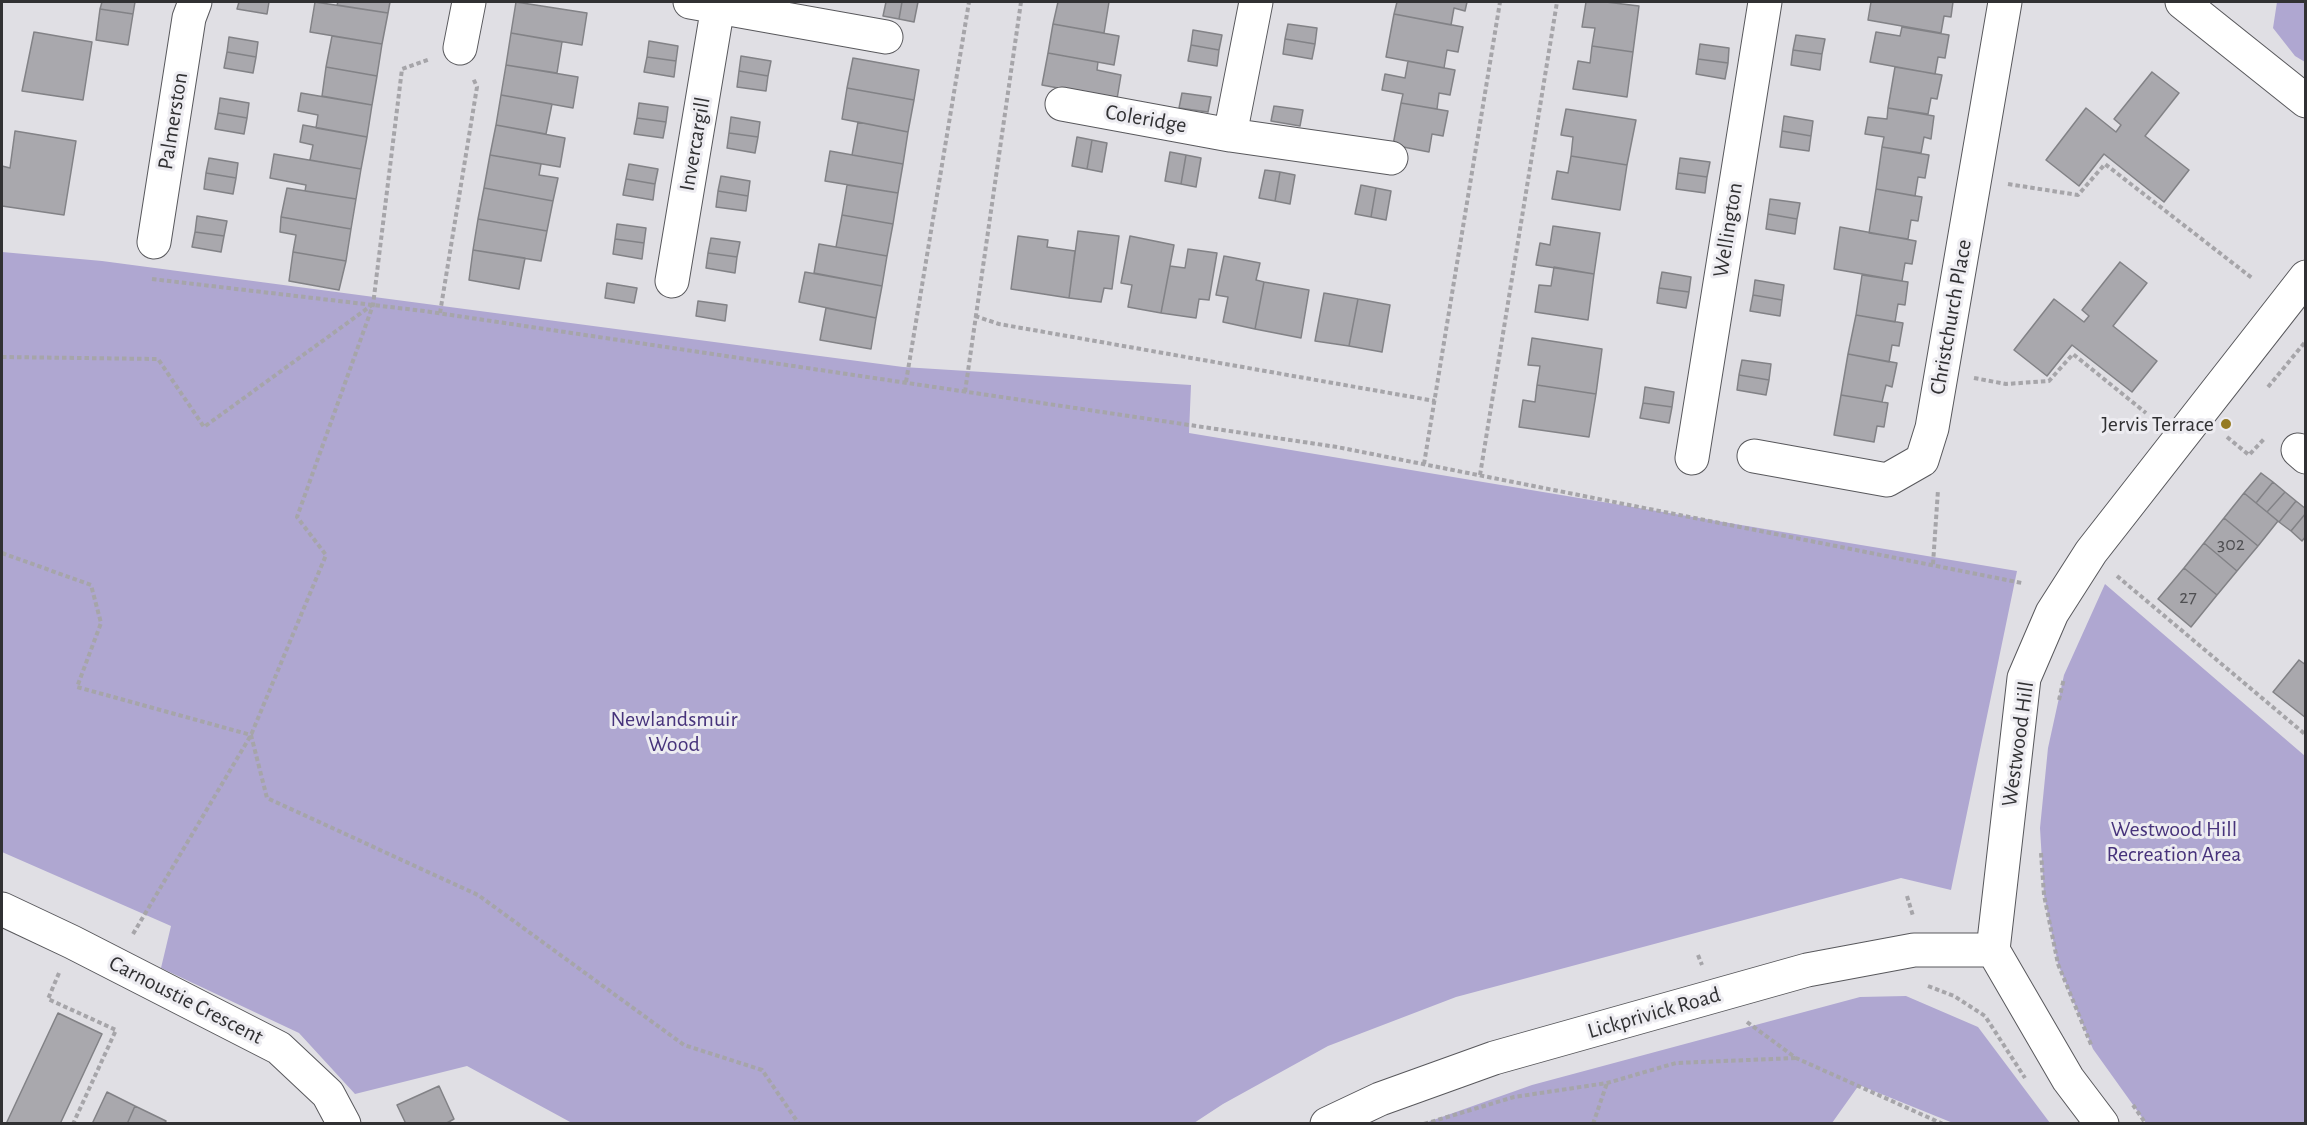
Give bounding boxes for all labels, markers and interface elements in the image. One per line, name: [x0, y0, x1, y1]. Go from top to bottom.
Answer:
street label: Palmerston: [152, 70, 194, 172]
street label: Invercargill: [674, 95, 716, 193]
street label: Coleridge: [1103, 99, 1189, 139]
street label: Wellington: [1707, 181, 1749, 279]
street label: Christchurch Place: [1924, 237, 1978, 397]
place label: Jervis Terrace: [2101, 411, 2214, 437]
marker: Jervis Terrace: [2219, 417, 2233, 431]
house number: 302: [2217, 532, 2245, 556]
house number: 27: [2179, 585, 2197, 609]
street label: Westwood Hill: [1996, 680, 2040, 808]
park label: Newlandsmuir Wood: [610, 706, 738, 758]
park label: Westwood Hill Recreation Area: [2106, 816, 2242, 867]
street label: Carnoustie Crescent: [105, 950, 267, 1050]
street label: Lickprivick Road: [1585, 981, 1723, 1045]

